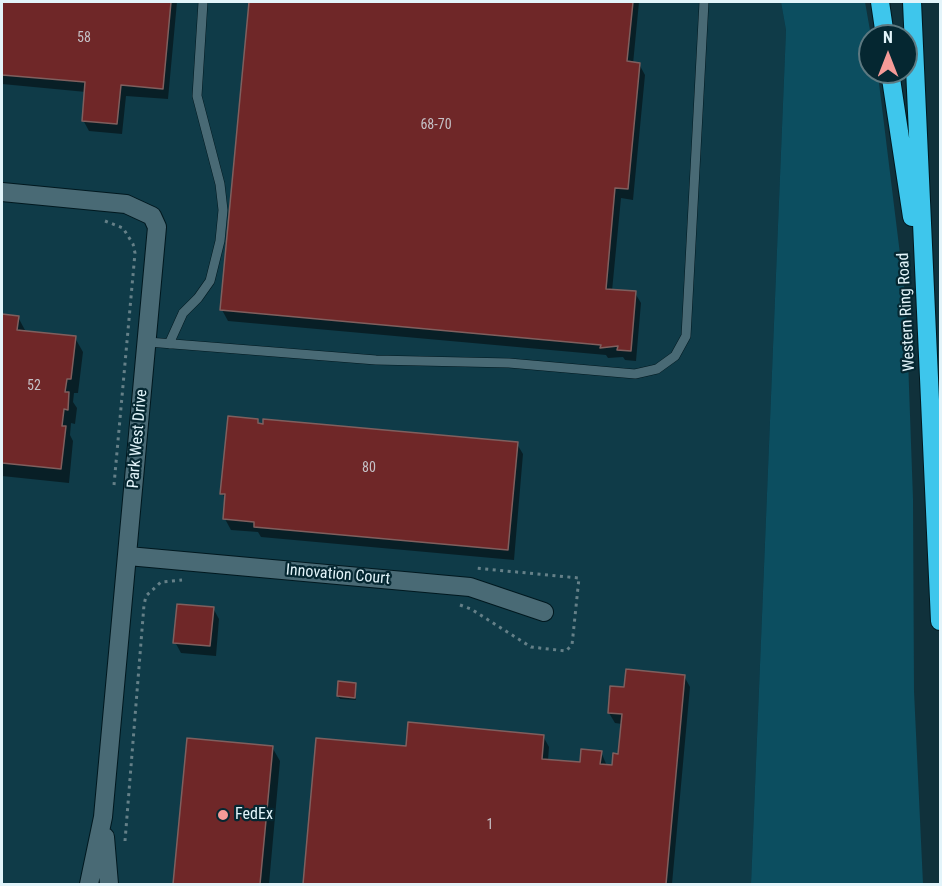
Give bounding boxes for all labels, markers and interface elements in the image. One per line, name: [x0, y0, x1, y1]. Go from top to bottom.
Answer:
north arrow: [858, 24, 918, 84]
text: N: [883, 28, 893, 47]
house number: 58: [77, 30, 91, 46]
house number: 68-70: [420, 117, 452, 133]
street label: Western Ring Road: [894, 252, 920, 372]
house number: 52: [27, 378, 41, 394]
street label: Park West Drive: [124, 389, 152, 489]
house number: 80: [362, 460, 376, 476]
street label: Innovation Court: [285, 561, 391, 589]
place label: FedEx: [235, 805, 273, 825]
marker: FedEx: [216, 808, 230, 822]
house number: 1: [487, 817, 493, 833]

